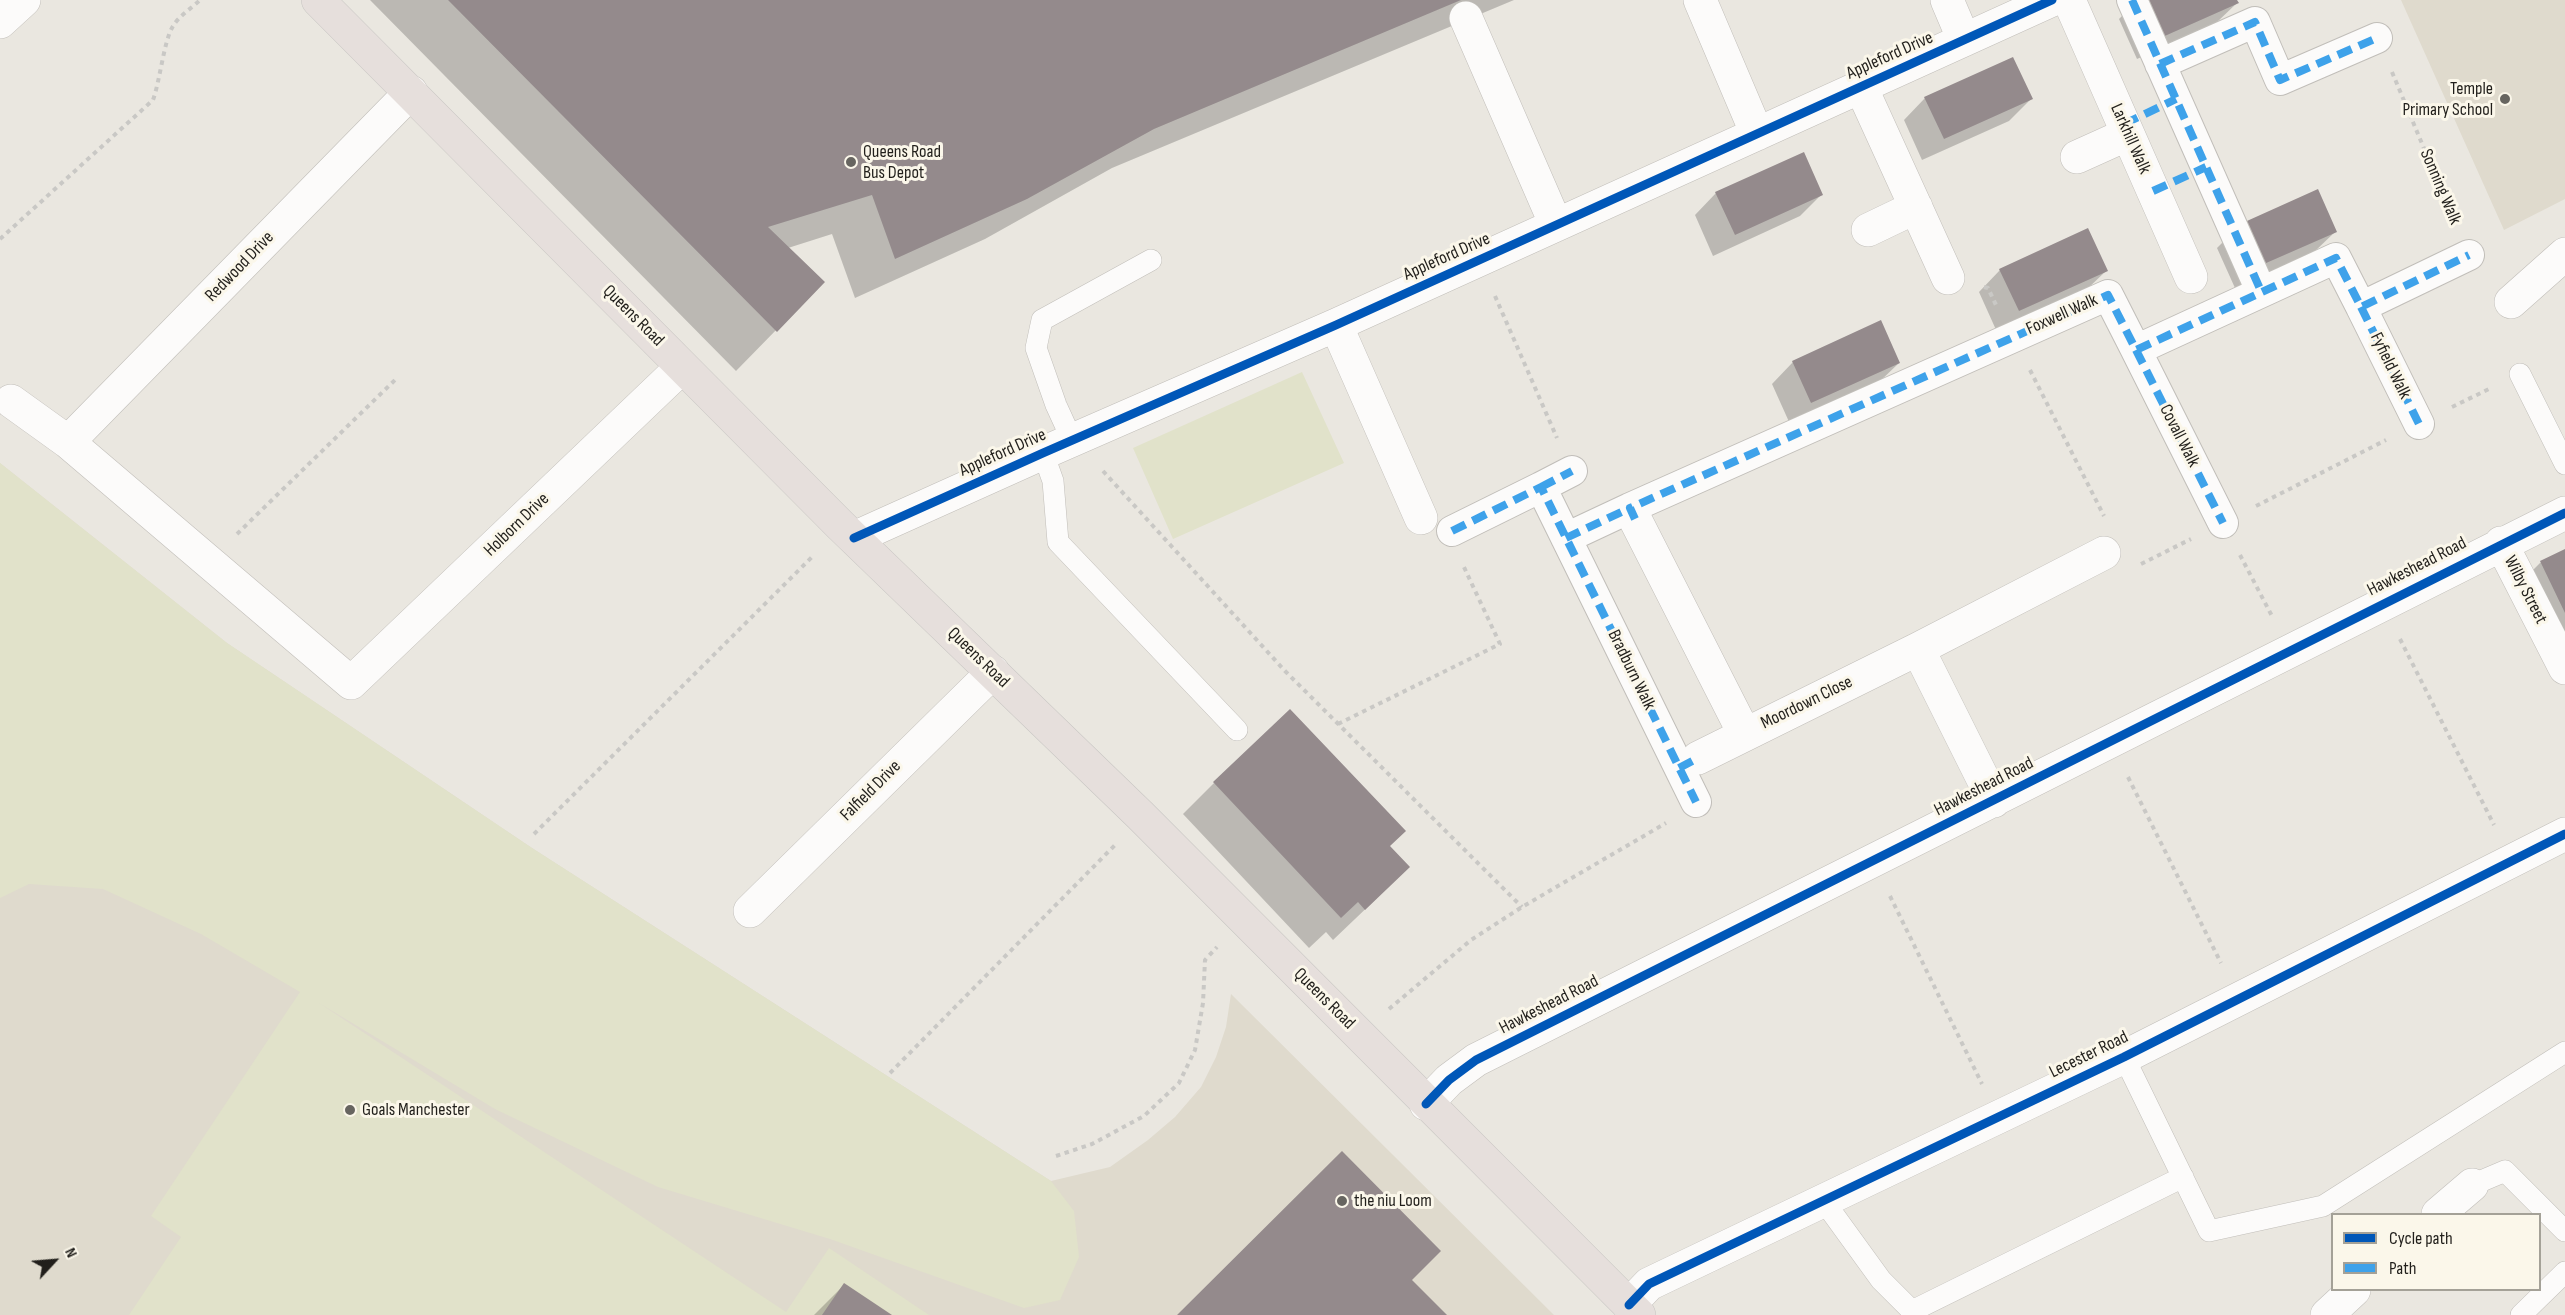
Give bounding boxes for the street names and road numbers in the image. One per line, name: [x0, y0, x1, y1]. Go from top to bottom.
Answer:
street label: Appleford Drive: [1843, 27, 1937, 85]
street label: Larkhill Walk: [2105, 101, 2155, 177]
street label: Sonning Walk: [2414, 146, 2466, 228]
street label: Redwood Drive: [201, 227, 279, 307]
street label: Appleford Drive: [1400, 228, 1494, 286]
street label: Queens Road: [598, 281, 668, 351]
street label: Foxwell Walk: [2023, 290, 2101, 340]
street label: Fyfield Walk: [2365, 329, 2415, 403]
street label: Covall Walk: [2154, 401, 2204, 471]
street label: Appleford Drive: [956, 424, 1050, 482]
street label: Holborn Drive: [480, 489, 554, 561]
street label: Hawkeshead Road: [2364, 533, 2470, 601]
street label: Wilby Street: [2499, 552, 2551, 628]
street label: Queens Road: [942, 623, 1014, 693]
street label: Bradburn Walk: [1602, 626, 1660, 714]
street label: Moordown Close: [1758, 672, 1856, 734]
street label: Hawkeshead Road: [1931, 753, 2037, 821]
street label: Falfield Drive: [836, 756, 906, 826]
street label: Queens Road: [1289, 964, 1359, 1034]
street label: Hawkeshead Road: [1496, 971, 1602, 1039]
street label: Lecester Road: [2046, 1027, 2132, 1083]

